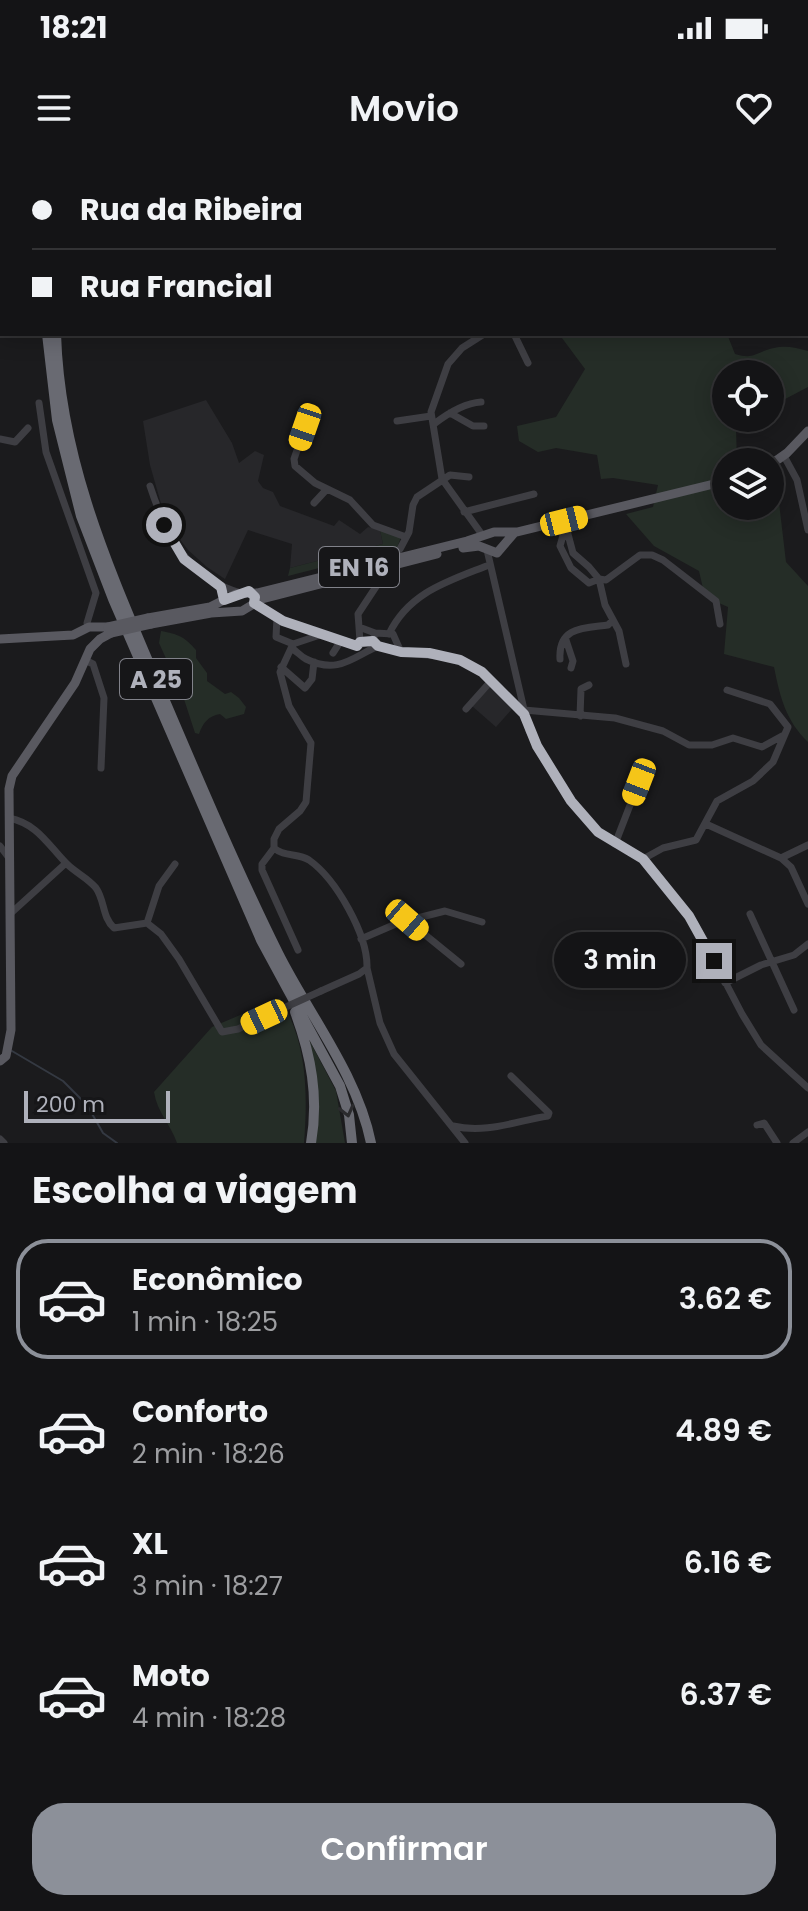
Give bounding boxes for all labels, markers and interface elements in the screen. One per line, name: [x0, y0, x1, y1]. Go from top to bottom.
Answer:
text: 18:21: [40, 6, 108, 49]
text: Movio: [349, 83, 459, 134]
icon: menu: [32, 86, 76, 130]
icon: heart: [732, 86, 776, 130]
text: Rua da Ribeira: [80, 188, 303, 231]
text: Rua Francial: [80, 265, 273, 308]
map controls: [712, 360, 784, 520]
button: locate: [712, 360, 784, 432]
car: [286, 400, 324, 454]
button: layers: [712, 448, 784, 520]
car: [538, 504, 590, 538]
route start: [146, 507, 182, 543]
road number: EN 16: [319, 547, 399, 587]
road number: A 25: [120, 659, 192, 699]
car: [619, 755, 659, 809]
car: [381, 895, 433, 945]
callout: 3 min: [554, 933, 686, 989]
text: 3 min: [583, 942, 657, 978]
route end: [696, 943, 732, 979]
car: [237, 996, 291, 1038]
scale bar: [24, 1087, 170, 1123]
text: 200 m: [36, 1089, 105, 1120]
one-way arrow: [337, 1104, 354, 1117]
text: Escolha a viagem: [32, 1165, 358, 1216]
text: Econômico: [132, 1258, 303, 1301]
icon: car: [36, 1263, 108, 1335]
text: 3.62 €: [679, 1277, 772, 1320]
text: 1 min · 18:25: [132, 1304, 278, 1340]
text: Conforto: [132, 1390, 268, 1433]
icon: car: [36, 1395, 108, 1467]
text: 4.89 €: [675, 1409, 772, 1452]
text: 2 min · 18:26: [132, 1436, 285, 1472]
text: XL: [132, 1522, 168, 1565]
icon: car: [36, 1527, 108, 1599]
text: 6.16 €: [684, 1541, 772, 1584]
text: 3 min · 18:27: [132, 1568, 283, 1604]
text: Moto: [132, 1654, 210, 1697]
icon: car: [36, 1659, 108, 1731]
text: 6.37 €: [679, 1673, 772, 1716]
text: 4 min · 18:28: [132, 1700, 286, 1736]
button: Confirmar: [32, 1803, 776, 1895]

